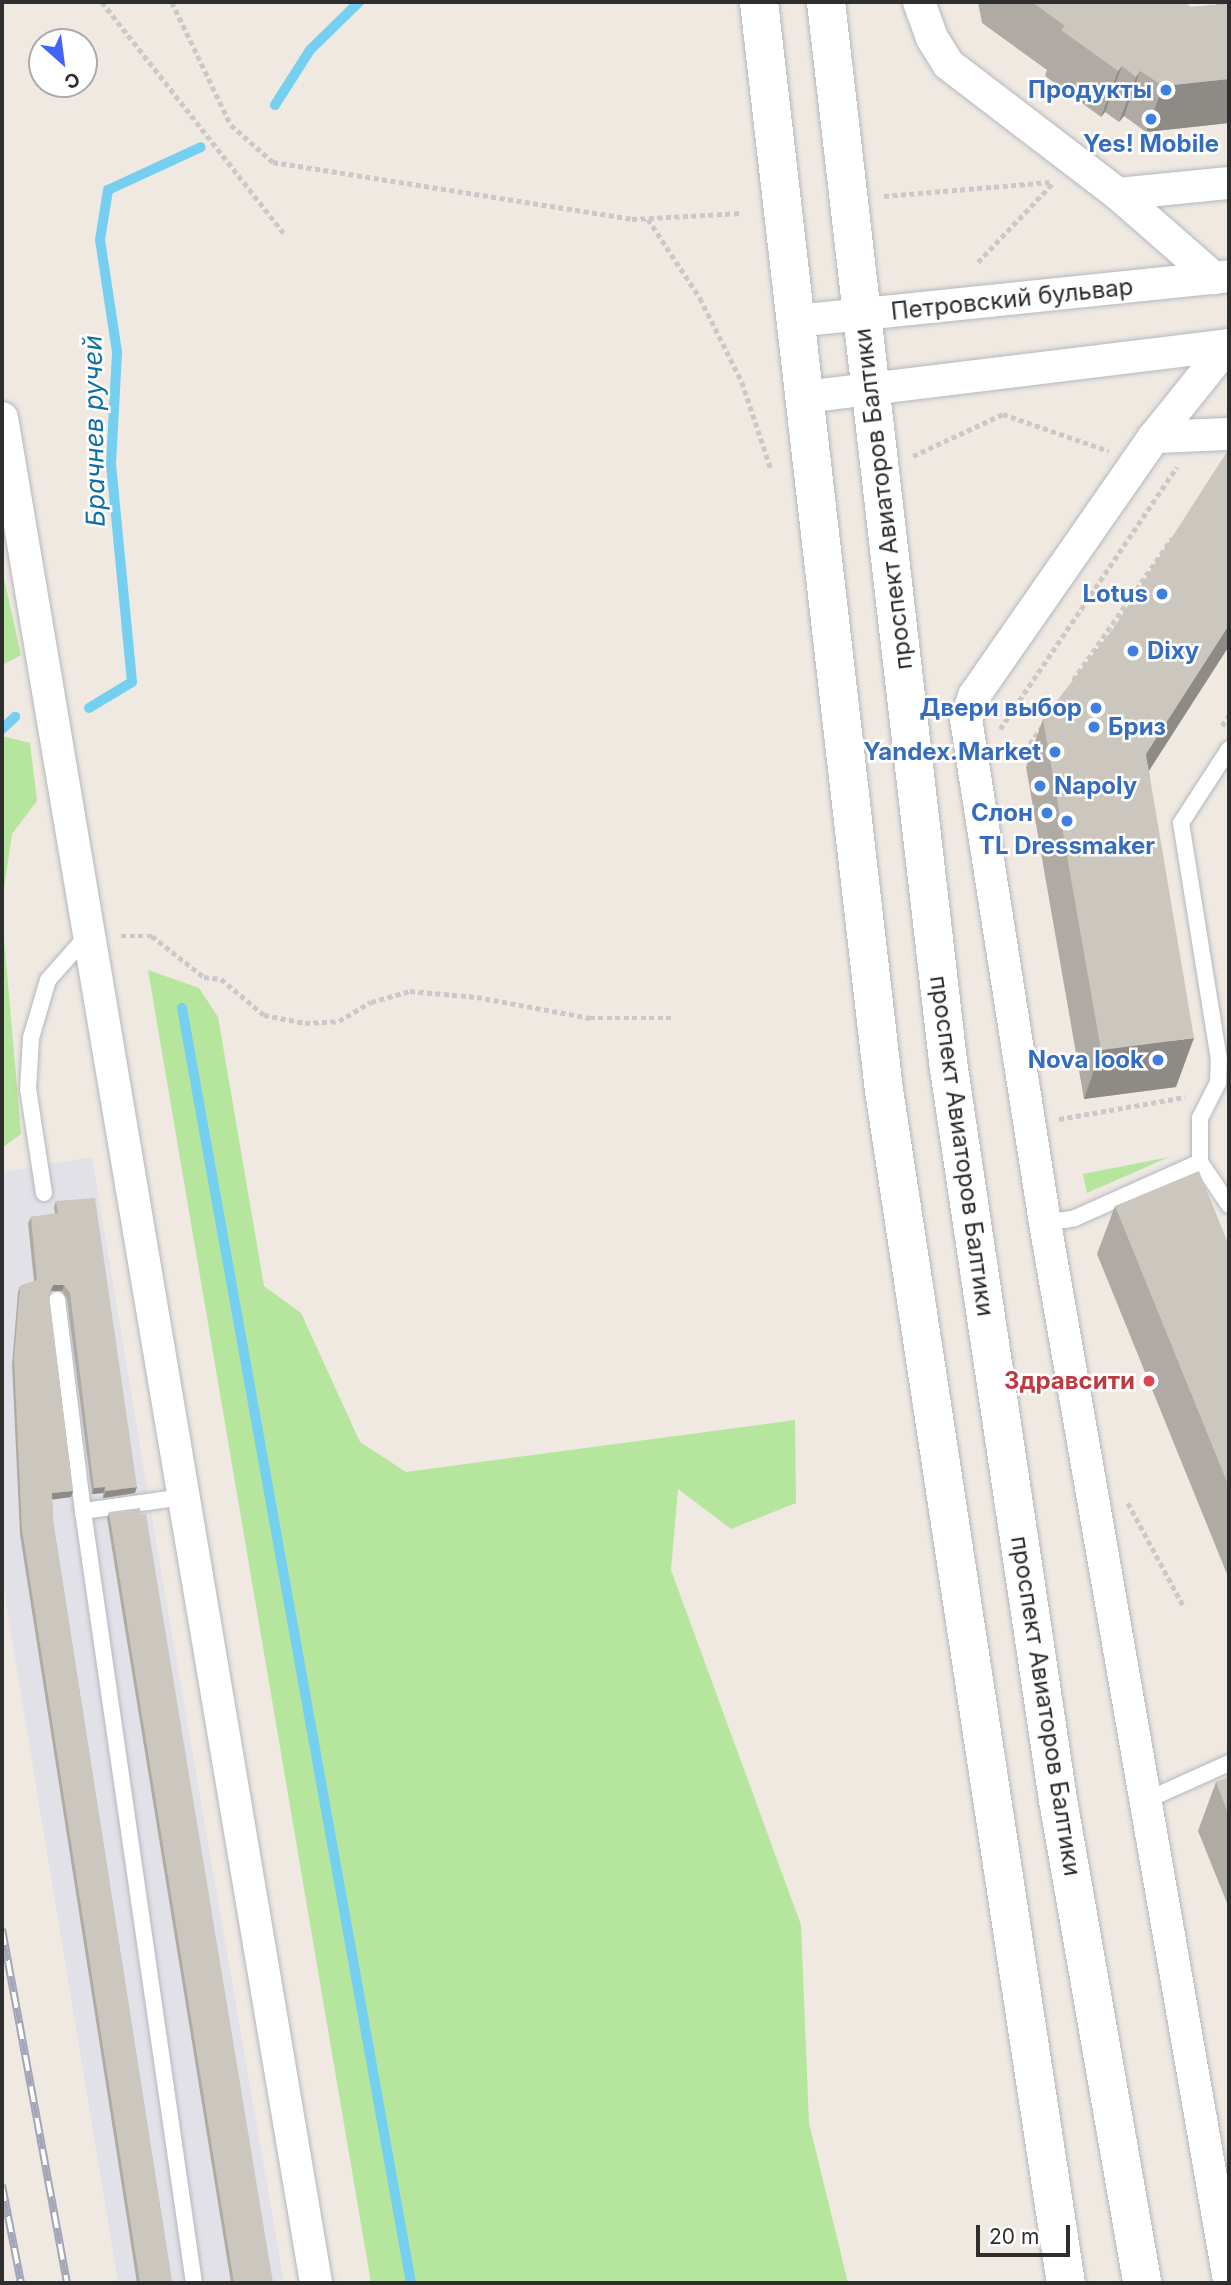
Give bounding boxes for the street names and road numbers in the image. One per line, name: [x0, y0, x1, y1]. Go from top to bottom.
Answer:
street label: Петровский бульвар: [889, 272, 1135, 326]
street label: проспект Авиаторов Балтики: [848, 327, 918, 671]
street label: проспект Авиаторов Балтики: [924, 974, 1000, 1318]
street label: проспект Авиаторов Балтики: [1005, 1534, 1087, 1878]

